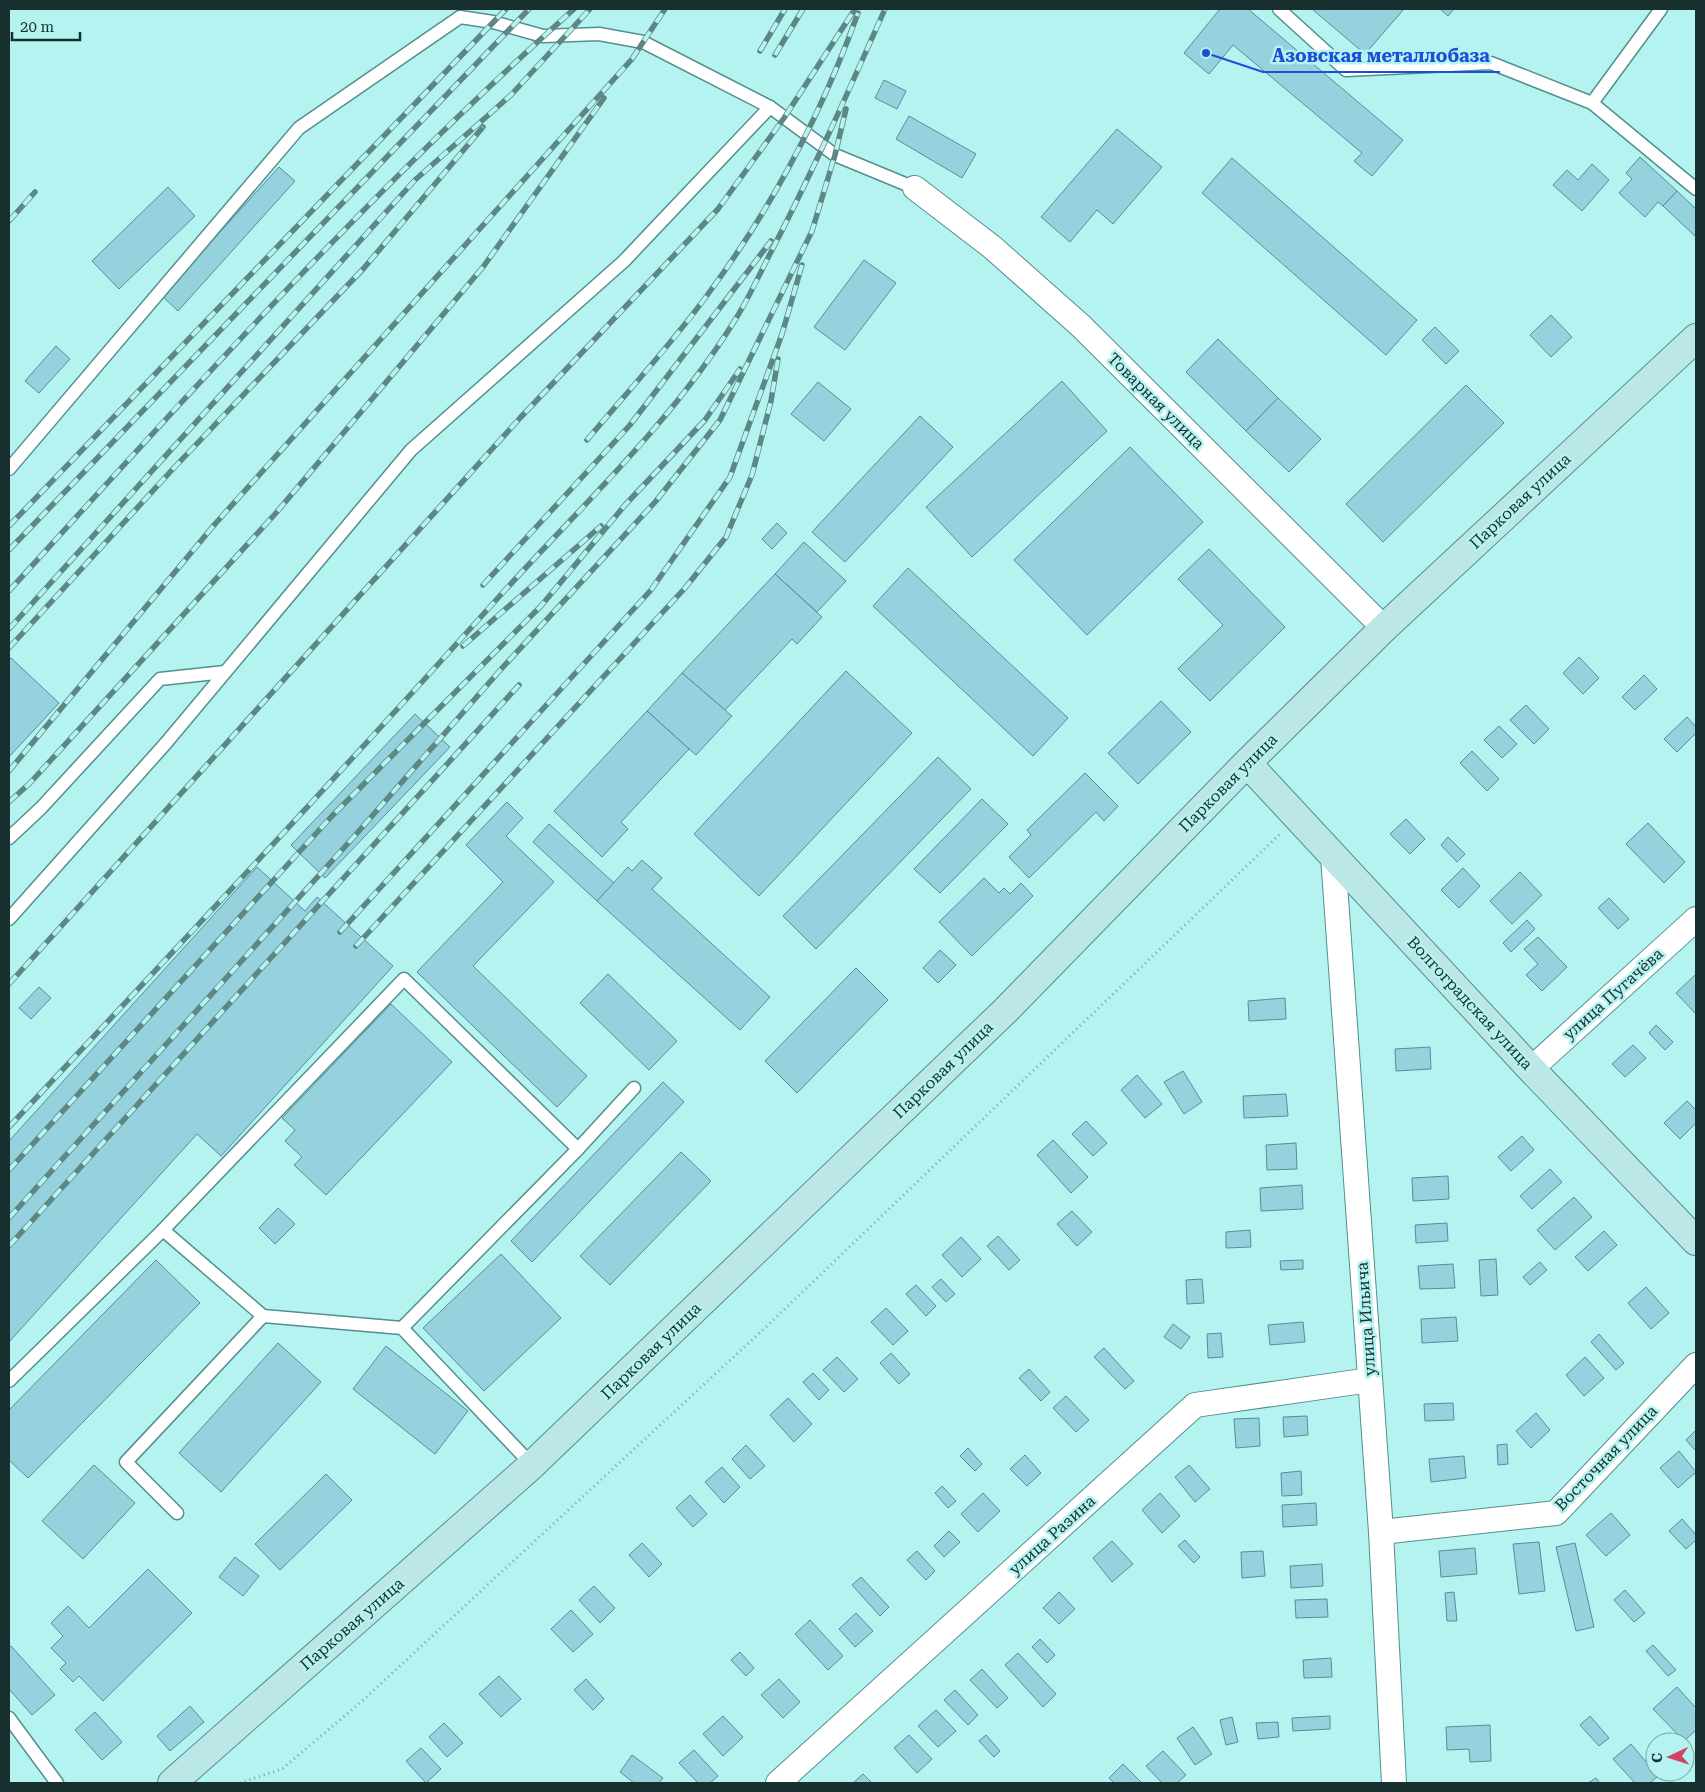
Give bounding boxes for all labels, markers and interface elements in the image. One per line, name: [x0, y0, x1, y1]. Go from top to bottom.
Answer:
scale bar: [12, 10, 80, 42]
text: 20 m: [20, 18, 55, 36]
callout: Азовская металлобаза: [1263, 39, 1500, 72]
text: Азовская металлобаза: [1272, 45, 1490, 66]
street label: Товарная улица: [1104, 349, 1208, 453]
street label: Парковая улица: [1465, 449, 1575, 553]
street label: Парковая улица: [1175, 730, 1281, 836]
street label: Волгоградская улица: [1403, 933, 1537, 1074]
street label: улица Пугачёва: [1559, 944, 1667, 1044]
street label: Парковая улица: [889, 1017, 997, 1122]
street label: улица Ильича: [1353, 1261, 1379, 1377]
street label: Парковая улица: [597, 1298, 705, 1403]
street label: Восточная улица: [1551, 1401, 1661, 1515]
street label: улица Разина: [1005, 1491, 1099, 1579]
street label: Парковая улица: [296, 1574, 408, 1674]
north arrow: [1645, 1732, 1695, 1782]
text: С: [1649, 1752, 1665, 1763]

